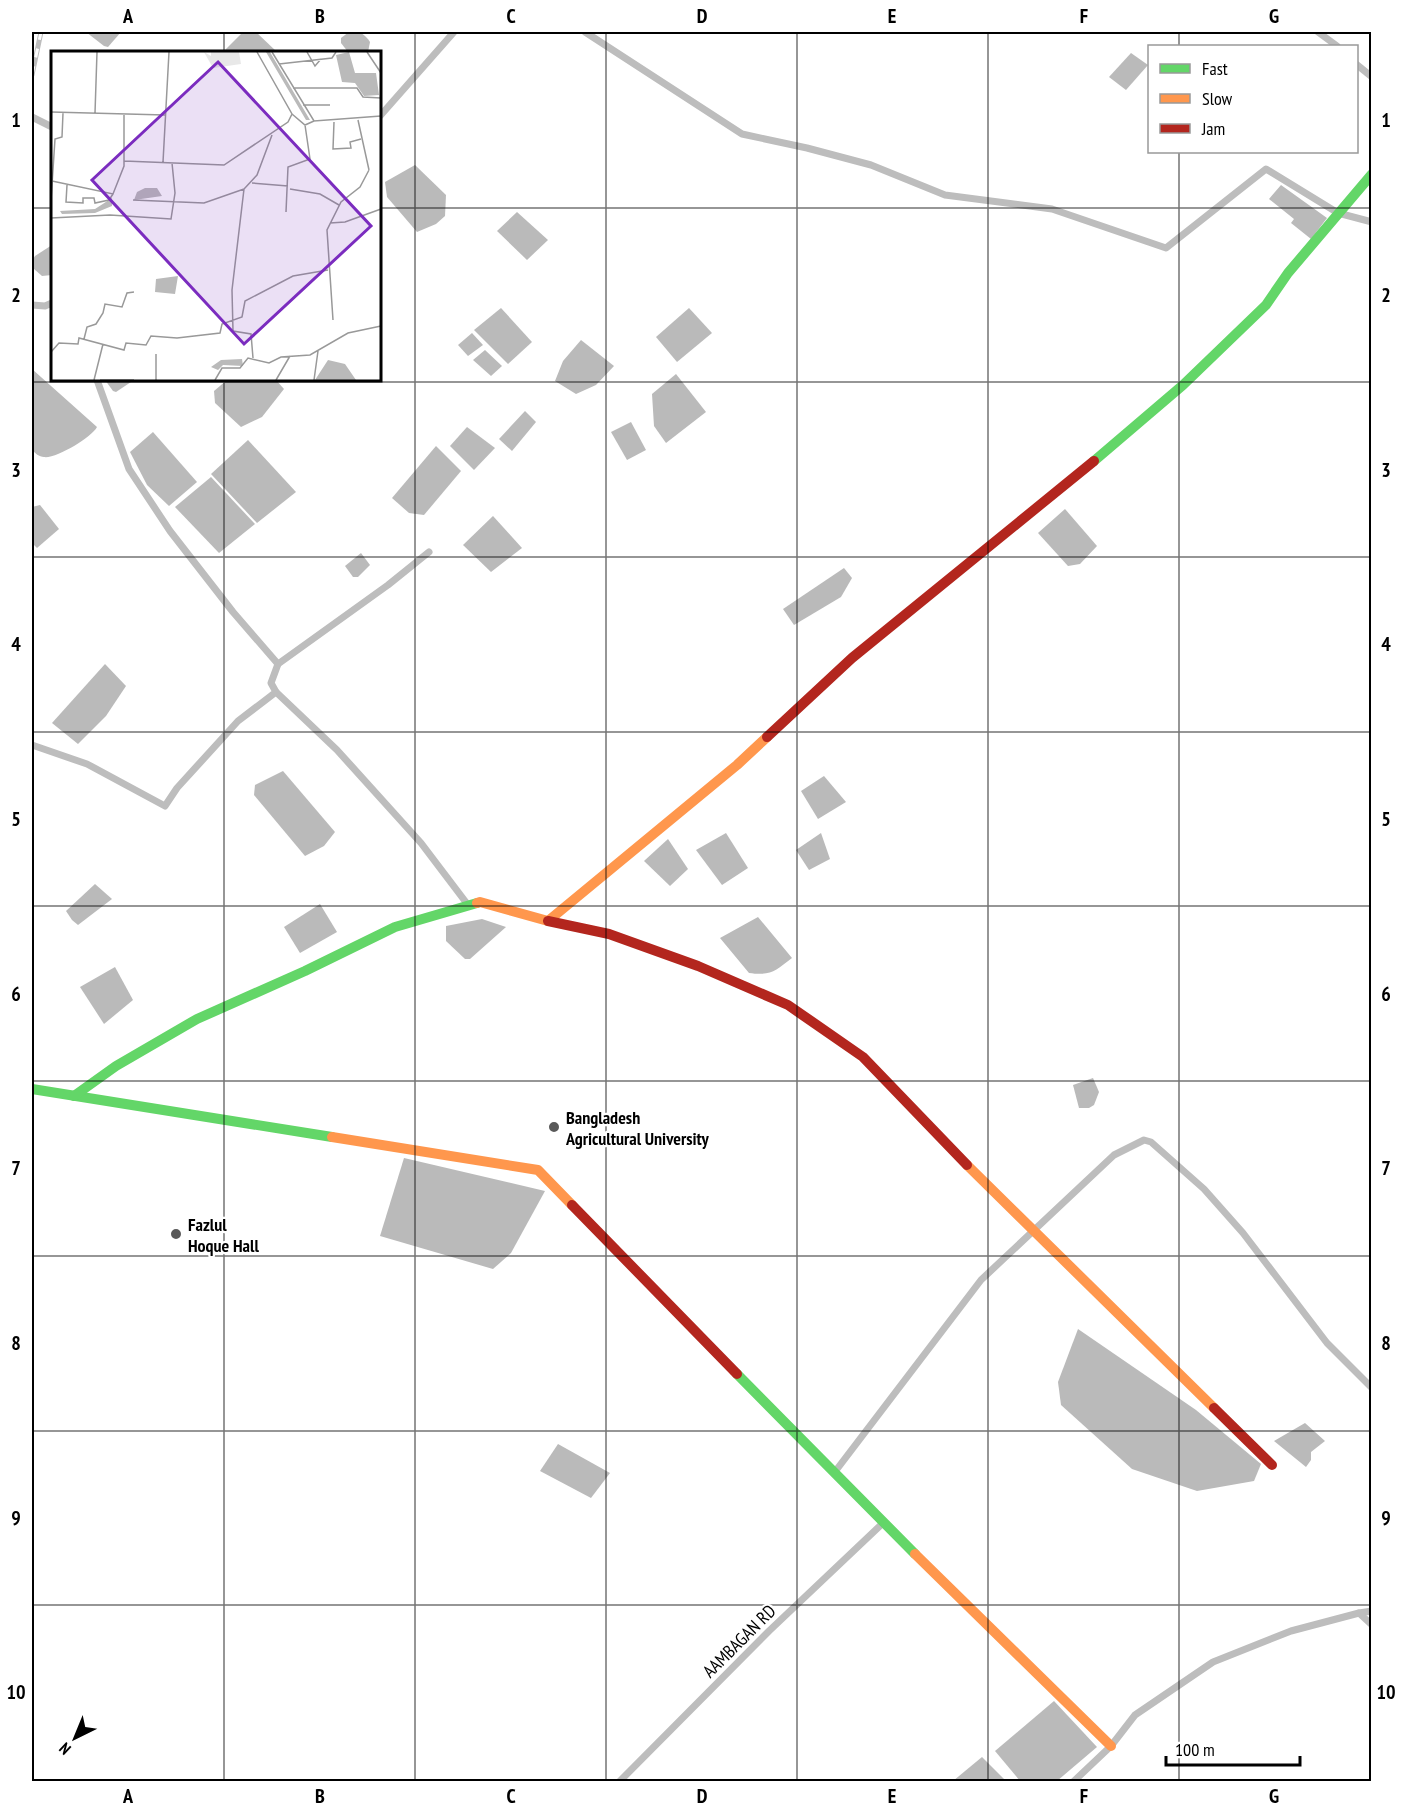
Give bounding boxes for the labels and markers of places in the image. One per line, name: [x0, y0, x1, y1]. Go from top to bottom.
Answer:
place label: Bangladesh Agricultural University: [565, 1106, 709, 1150]
marker: Bangladesh Agricultural University: [547, 1120, 561, 1134]
place label: Fazlul Hoque Hall: [188, 1213, 259, 1257]
marker: Fazlul Hoque Hall: [169, 1227, 183, 1241]

